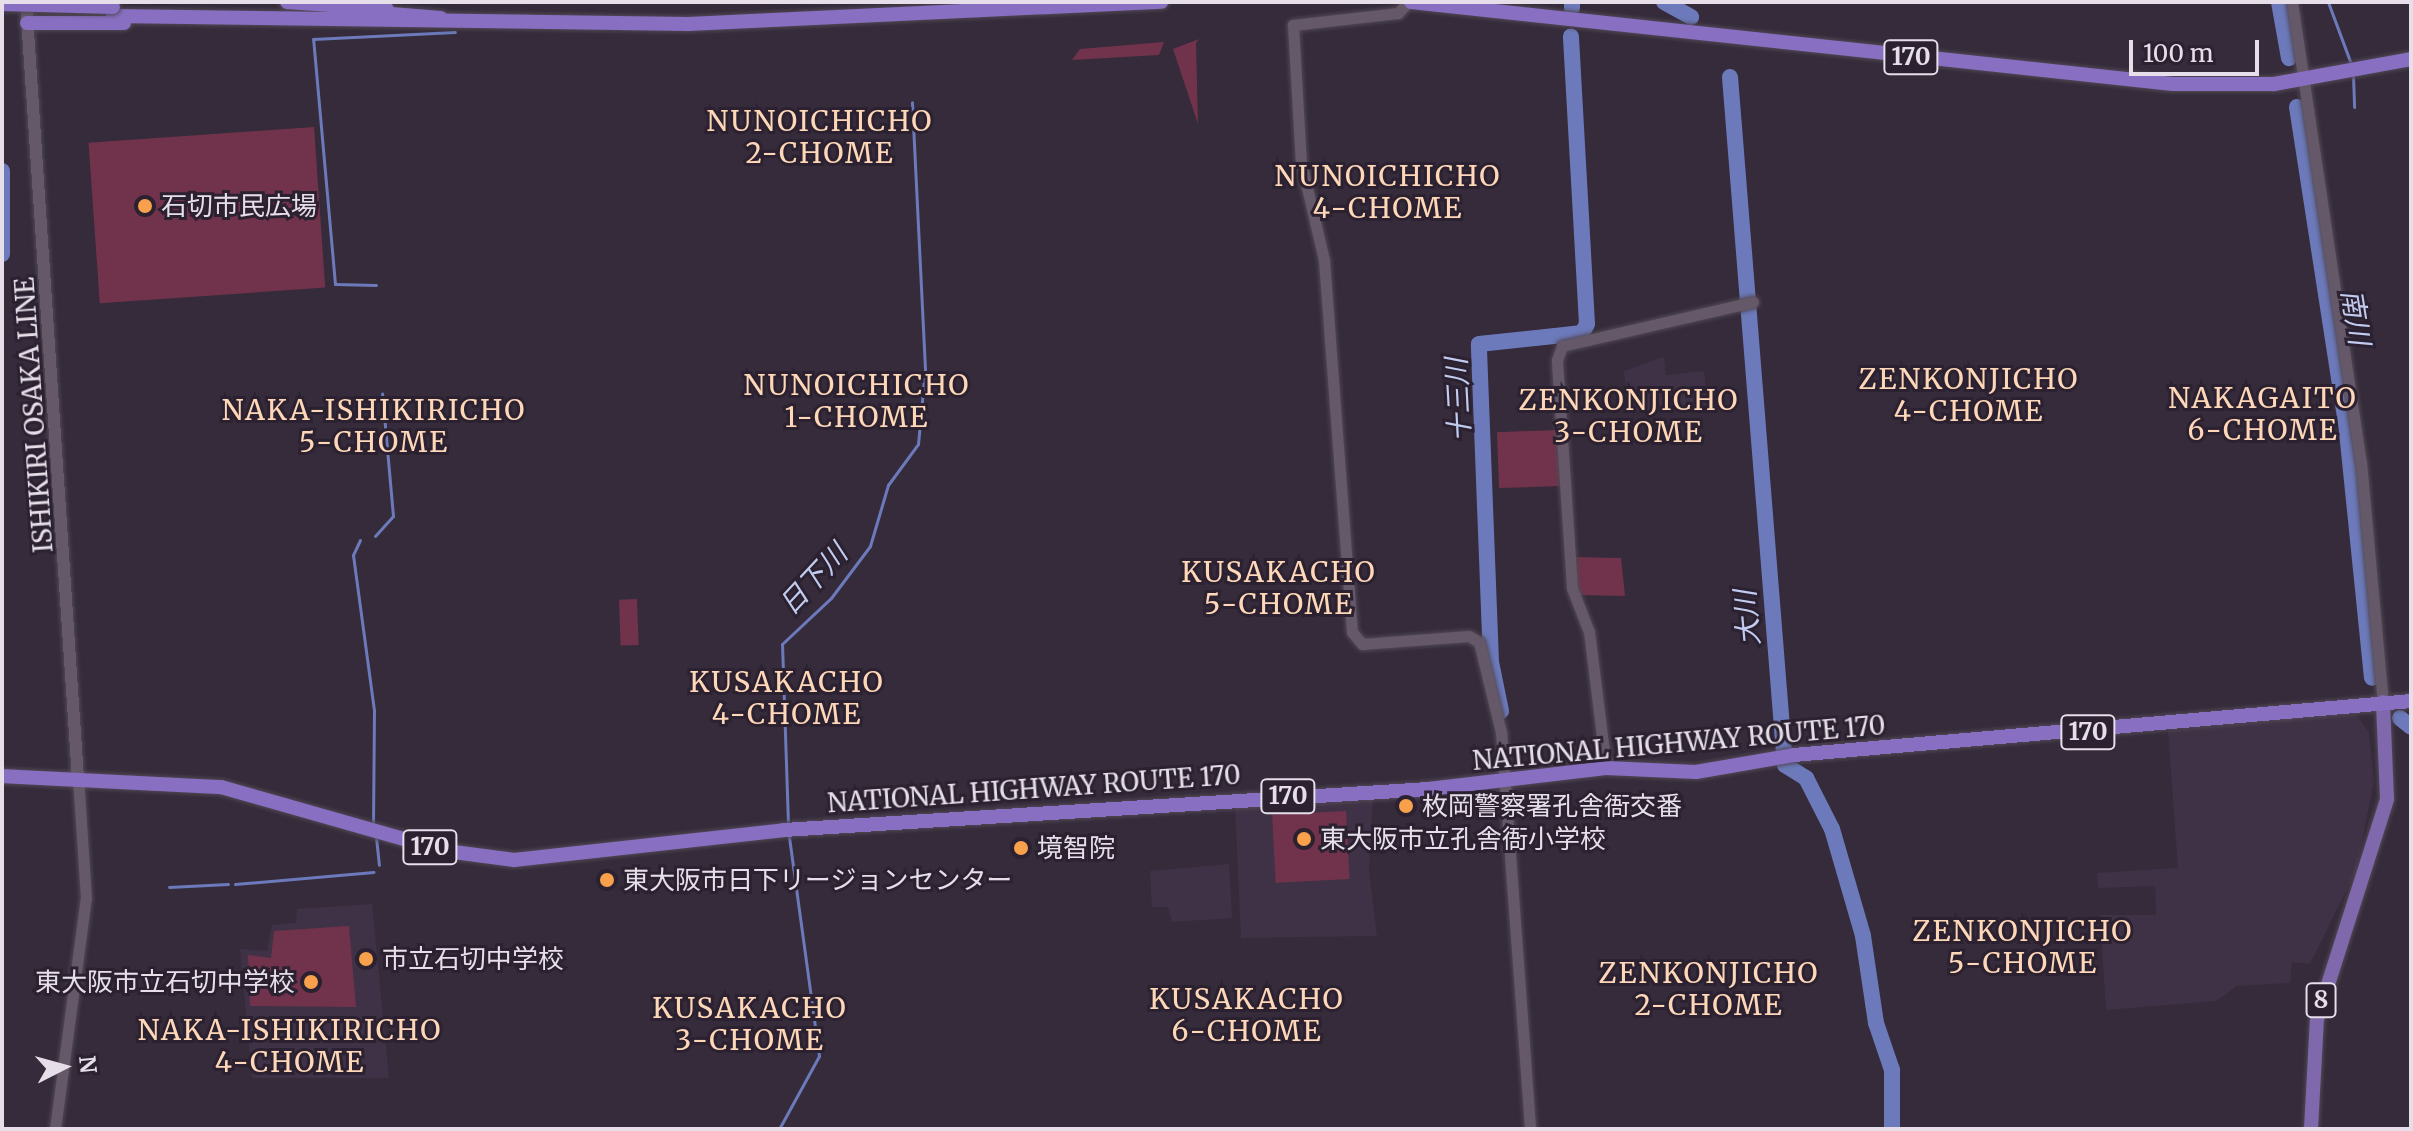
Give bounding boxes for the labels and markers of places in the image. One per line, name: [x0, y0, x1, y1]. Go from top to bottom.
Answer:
place label: 石切市民広場: [161, 190, 317, 222]
marker: 石切市民広場: [136, 197, 154, 215]
place label: 枚岡警察署孔舎衙交番: [1422, 790, 1682, 822]
marker: 枚岡警察署孔舎衙交番: [1397, 797, 1415, 815]
place label: 東大阪市立孔舎衙小学校: [1320, 823, 1606, 855]
marker: 東大阪市立孔舎衙小学校: [1295, 830, 1313, 848]
place label: 境智院: [1037, 832, 1115, 864]
marker: 境智院: [1012, 839, 1030, 857]
place label: 東大阪市日下リージョンセンター: [623, 864, 1013, 896]
marker: 東大阪市日下リージョンセンター: [598, 871, 616, 889]
place label: 市立石切中学校: [382, 943, 564, 975]
marker: 市立石切中学校: [357, 950, 375, 968]
place label: 東大阪市立石切中学校: [35, 966, 295, 998]
marker: 東大阪市立石切中学校: [302, 973, 320, 991]

